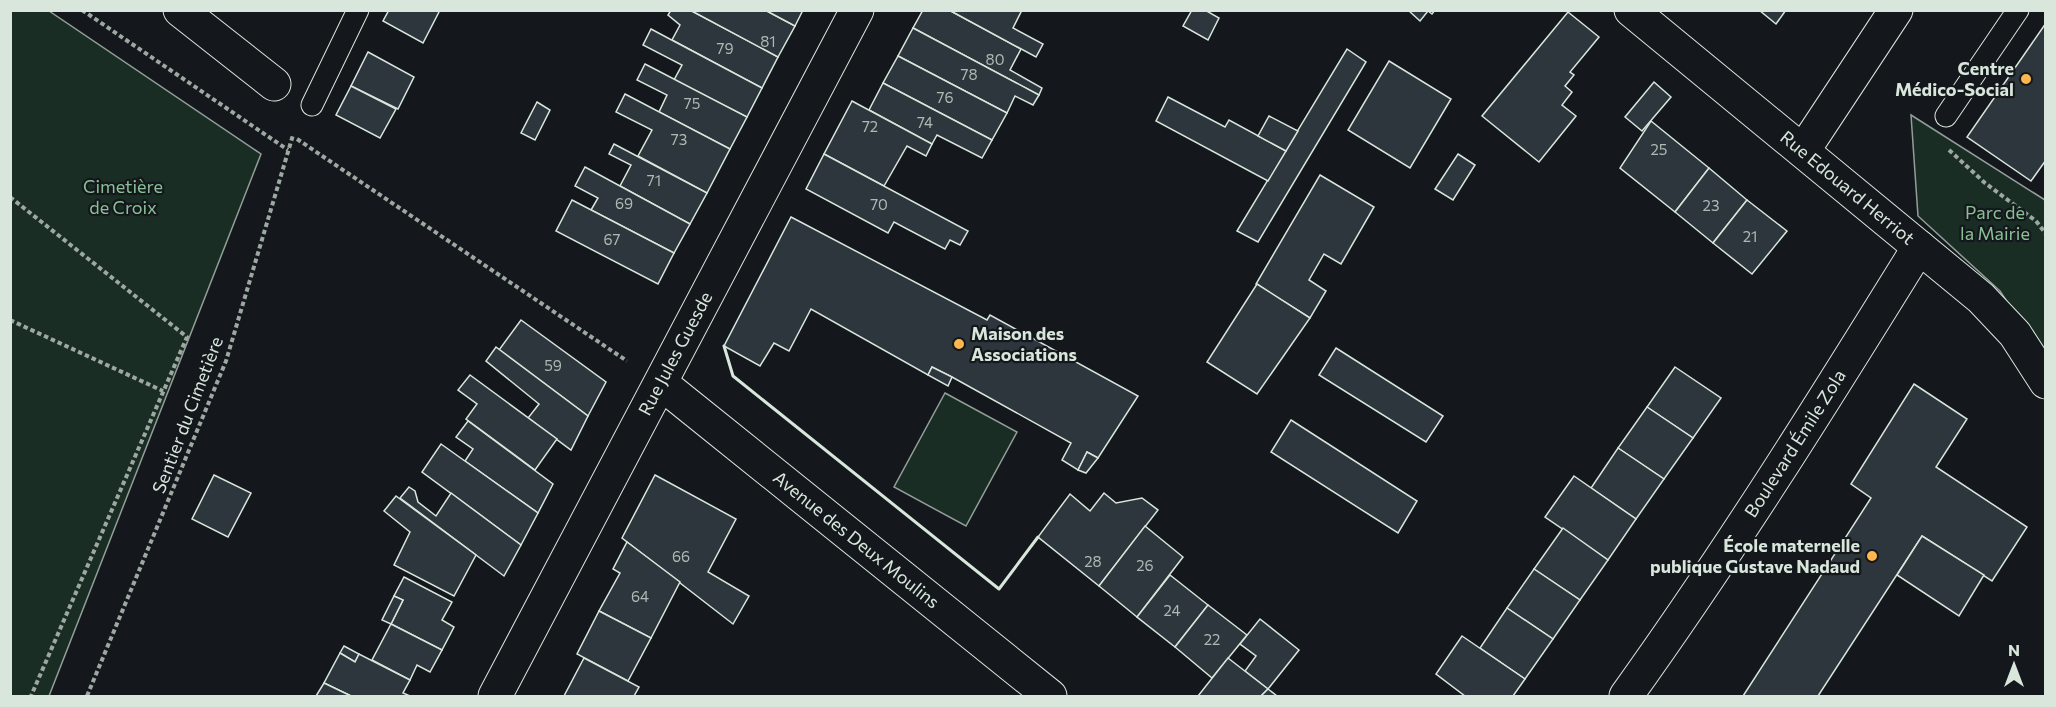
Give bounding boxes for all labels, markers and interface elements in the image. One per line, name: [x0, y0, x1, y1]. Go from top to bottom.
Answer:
house number: 81: [760, 32, 776, 50]
house number: 79: [717, 39, 733, 57]
house number: 80: [986, 50, 1004, 68]
place label: Centre Médico-Social: [1895, 57, 2014, 100]
house number: 78: [961, 65, 977, 83]
marker: Centre Médico-Social: [2019, 72, 2033, 86]
house number: 76: [937, 88, 953, 106]
house number: 75: [684, 94, 700, 112]
house number: 74: [917, 113, 933, 131]
house number: 72: [862, 117, 878, 135]
street label: Rue Edouard Herriot: [1776, 126, 1919, 249]
house number: 73: [671, 130, 687, 148]
house number: 25: [1651, 140, 1667, 158]
house number: 71: [647, 171, 661, 189]
park label: Cimetière de Croix: [83, 175, 163, 218]
house number: 69: [615, 194, 633, 212]
house number: 70: [870, 195, 888, 213]
house number: 23: [1703, 196, 1719, 214]
park label: Parc de la Mairie: [1960, 201, 2030, 244]
house number: 21: [1743, 227, 1757, 245]
house number: 67: [604, 230, 621, 248]
street label: Rue Jules Guesde: [633, 288, 716, 419]
place label: Maison des Associations: [971, 322, 1077, 365]
street label: Sentier du Cimetière: [147, 333, 227, 496]
marker: Maison des Associations: [952, 337, 966, 351]
house number: 59: [544, 356, 562, 374]
street label: Boulevard Émile Zola: [1739, 365, 1850, 521]
street label: Avenue des Deux Moulins: [769, 466, 944, 613]
place label: École maternelle publique Gustave Nadaud: [1650, 534, 1860, 577]
house number: 66: [672, 547, 690, 565]
marker: École maternelle publique Gustave Nadaud: [1865, 549, 1879, 563]
house number: 28: [1084, 552, 1102, 570]
house number: 26: [1136, 556, 1154, 574]
house number: 64: [631, 587, 649, 605]
house number: 24: [1163, 601, 1181, 619]
house number: 22: [1204, 630, 1220, 648]
north arrow: [1984, 635, 2044, 695]
text: N: [2008, 640, 2020, 659]

